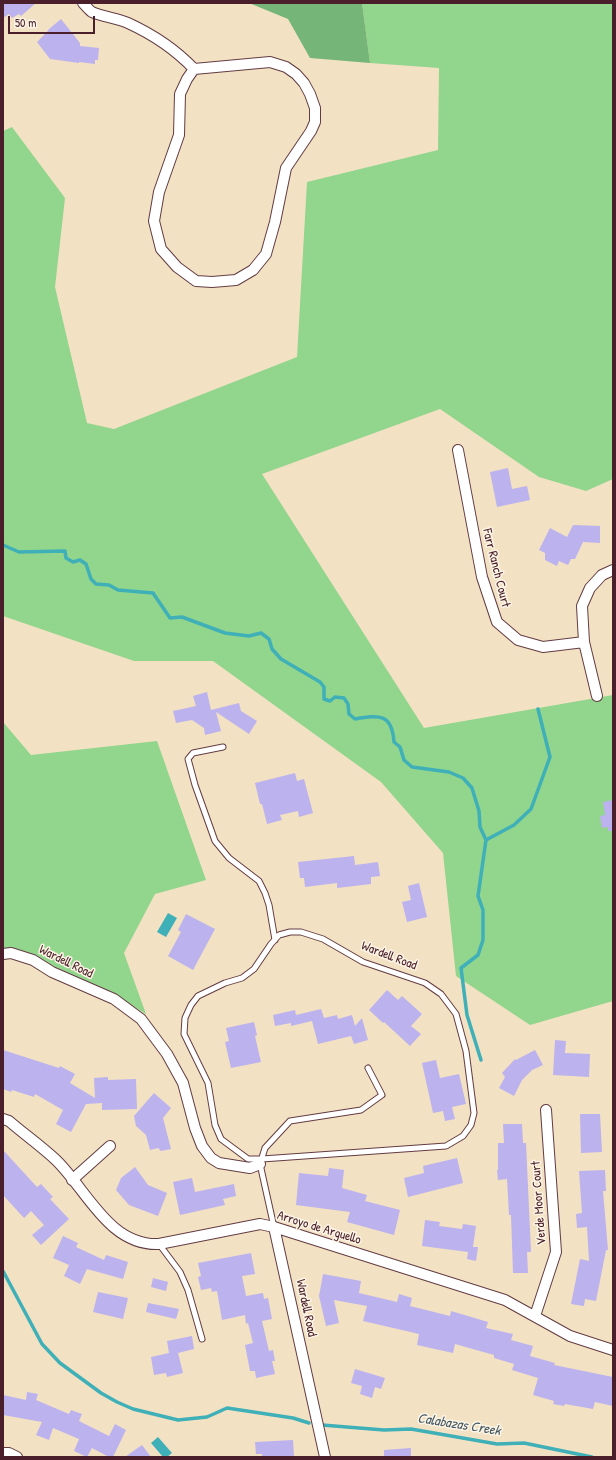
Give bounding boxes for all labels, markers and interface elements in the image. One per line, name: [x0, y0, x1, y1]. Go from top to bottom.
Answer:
scale bar: [10, 8, 97, 34]
text: 50 m: [15, 14, 36, 31]
street label: Farr Ranch Court: [479, 527, 513, 609]
street label: Wardell Road: [359, 938, 419, 974]
street label: Wardell Road: [36, 942, 96, 982]
street label: Verde Moor Court: [528, 1161, 550, 1245]
street label: Arroyo de Arguello: [275, 1208, 363, 1248]
street label: Wardell Road: [292, 1278, 320, 1338]
water label: Calabazas Creek: [416, 1410, 502, 1440]

